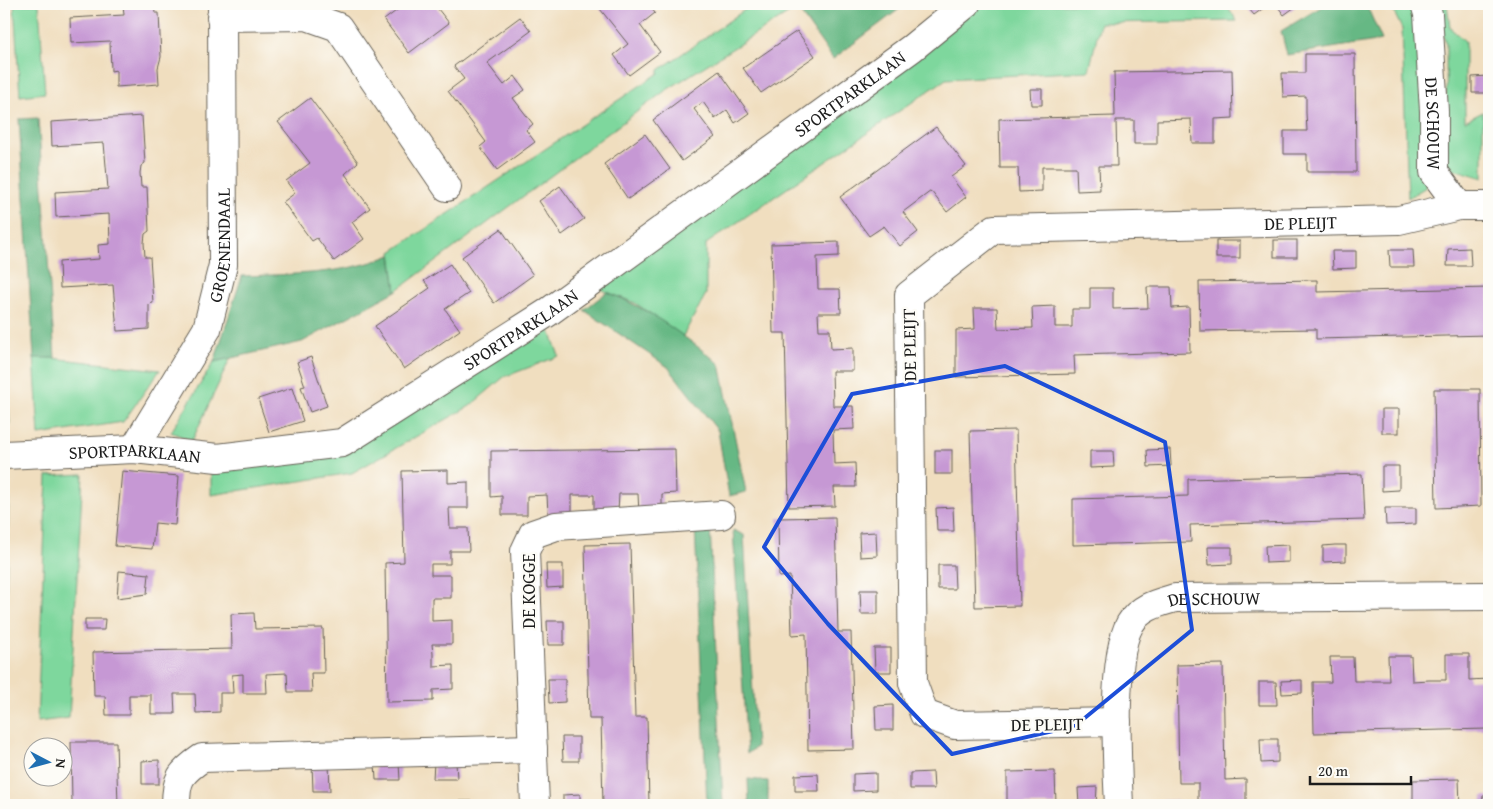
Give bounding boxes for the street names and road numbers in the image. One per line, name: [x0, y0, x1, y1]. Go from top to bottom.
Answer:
street label: SPORTPARKLAAN: [788, 43, 911, 143]
street label: DE SCHOUW: [1418, 76, 1448, 170]
street label: GROENENDAAL: [201, 188, 237, 305]
street label: DE PLEIJT: [1264, 208, 1337, 236]
street label: SPORTPARKLAAN: [457, 281, 583, 377]
street label: DE PLEIJT: [895, 308, 923, 382]
street label: SPORTPARKLAAN: [68, 435, 202, 470]
street label: DE KOGGE: [515, 553, 542, 629]
street label: DE SCHOUW: [1164, 584, 1261, 613]
street label: DE PLEIJT: [1010, 710, 1084, 738]

